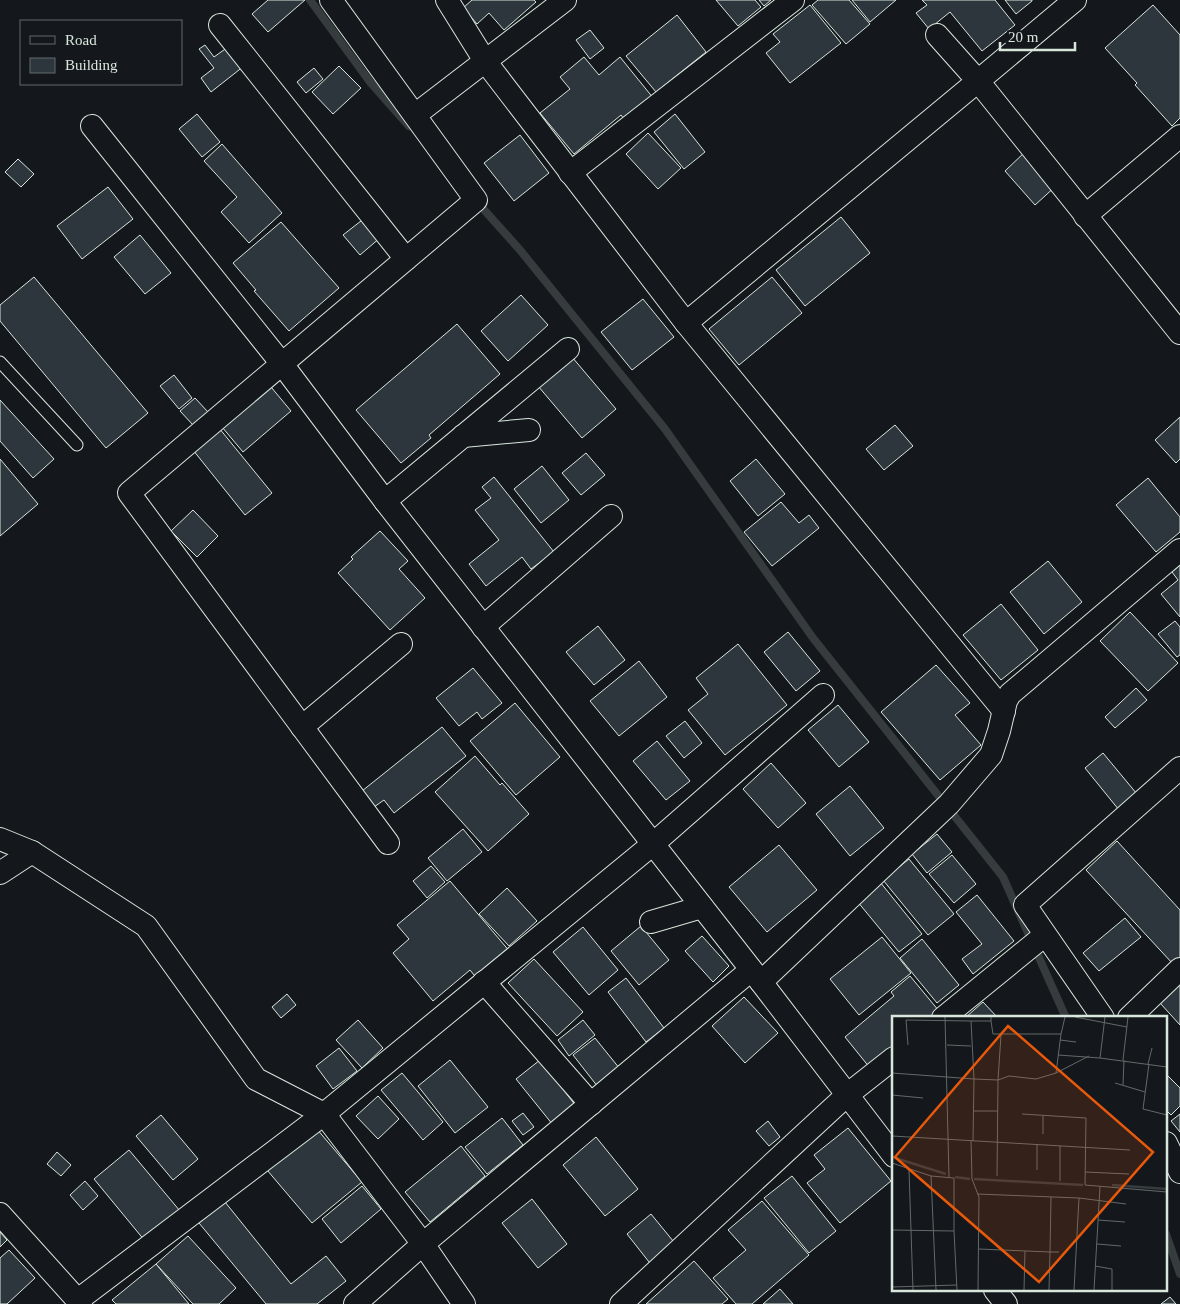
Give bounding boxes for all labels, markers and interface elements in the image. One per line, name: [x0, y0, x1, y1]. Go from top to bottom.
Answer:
legend: [20, 20, 182, 85]
scale bar: [1000, 20, 1075, 52]
text: 20 m: [1008, 29, 1039, 45]
text: Road: [65, 32, 97, 48]
text: Building: [65, 57, 118, 73]
inset map: [892, 1016, 1168, 1292]

